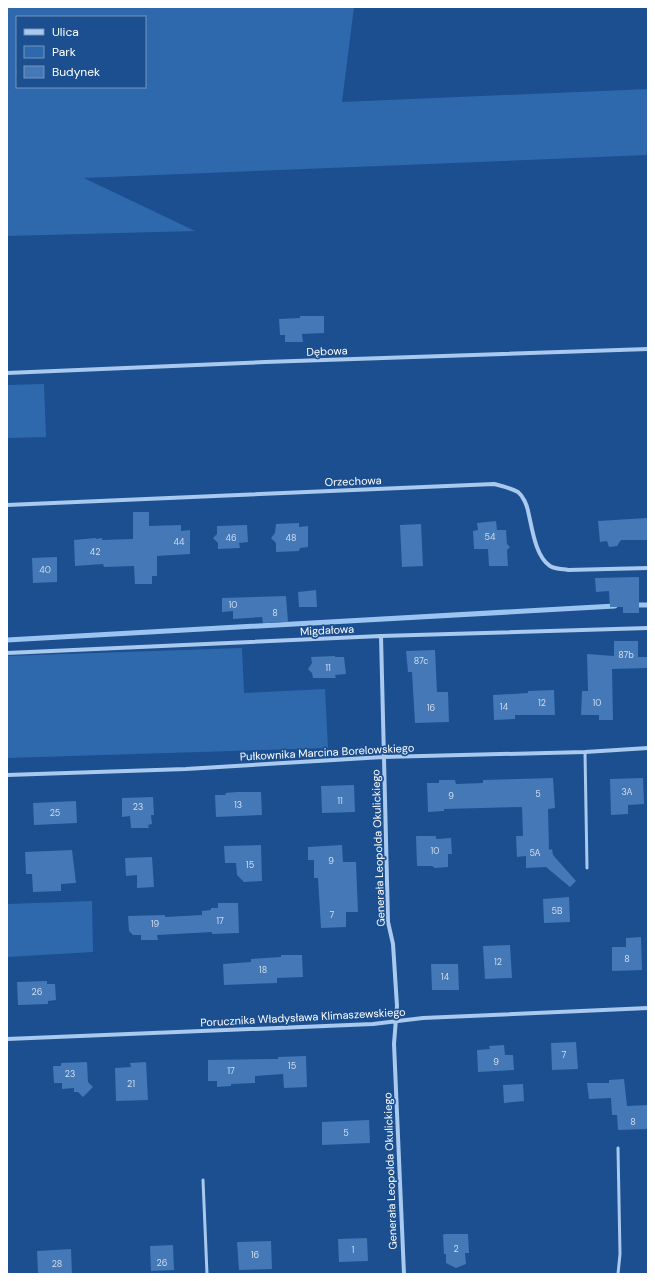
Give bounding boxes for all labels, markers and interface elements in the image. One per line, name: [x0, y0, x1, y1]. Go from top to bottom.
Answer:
legend: [16, 16, 146, 88]
text: Ulica: [52, 24, 79, 40]
text: Park: [52, 44, 76, 60]
text: Budynek: [52, 64, 100, 80]
street label: Dębowa: [306, 343, 348, 359]
street label: Orzechowa: [324, 473, 382, 489]
house number: 54: [485, 531, 496, 543]
house number: 46: [225, 532, 237, 544]
house number: 48: [286, 532, 296, 544]
house number: 44: [174, 536, 185, 548]
house number: 42: [90, 546, 100, 558]
house number: 40: [39, 564, 51, 576]
house number: 10: [229, 599, 237, 611]
house number: 8: [272, 607, 278, 619]
street label: Migdałowa: [300, 622, 354, 638]
house number: 87b: [618, 649, 634, 661]
house number: 87c: [414, 655, 428, 667]
house number: 11: [325, 662, 331, 674]
house number: 12: [538, 697, 546, 709]
house number: 10: [593, 697, 601, 709]
house number: 14: [500, 701, 509, 713]
house number: 16: [427, 702, 436, 714]
street label: Pułkownika Marcina Borelowskiego: [239, 740, 415, 764]
street label: Generała Leopolda Okulickiego: [368, 769, 388, 927]
house number: 3A: [622, 786, 632, 798]
house number: 5: [535, 788, 541, 800]
house number: 9: [448, 790, 454, 802]
house number: 11: [337, 795, 343, 807]
house number: 13: [234, 799, 242, 811]
house number: 23: [133, 801, 143, 813]
house number: 25: [50, 807, 60, 819]
house number: 10: [431, 845, 439, 857]
house number: 5A: [529, 847, 541, 859]
house number: 9: [328, 855, 334, 867]
house number: 15: [246, 859, 254, 871]
house number: 5B: [552, 905, 562, 917]
house number: 7: [330, 909, 335, 921]
house number: 17: [216, 915, 224, 927]
house number: 19: [151, 918, 160, 930]
house number: 8: [624, 953, 630, 965]
house number: 12: [494, 956, 502, 968]
house number: 18: [259, 964, 267, 976]
house number: 14: [441, 971, 450, 983]
house number: 26: [32, 986, 43, 998]
street label: Porucznika Władysława Klimaszewskiego: [200, 1005, 406, 1029]
house number: 7: [562, 1049, 567, 1061]
house number: 9: [493, 1056, 499, 1068]
house number: 15: [288, 1060, 296, 1072]
house number: 17: [227, 1065, 235, 1077]
house number: 23: [65, 1068, 75, 1080]
house number: 21: [127, 1078, 135, 1090]
street label: Generała Leopolda Okulickiego: [380, 1092, 400, 1250]
house number: 8: [630, 1116, 636, 1128]
house number: 5: [343, 1127, 349, 1139]
house number: 2: [453, 1243, 459, 1255]
house number: 1: [352, 1244, 355, 1256]
house number: 16: [251, 1249, 260, 1261]
house number: 26: [157, 1257, 168, 1269]
house number: 28: [52, 1258, 62, 1270]

